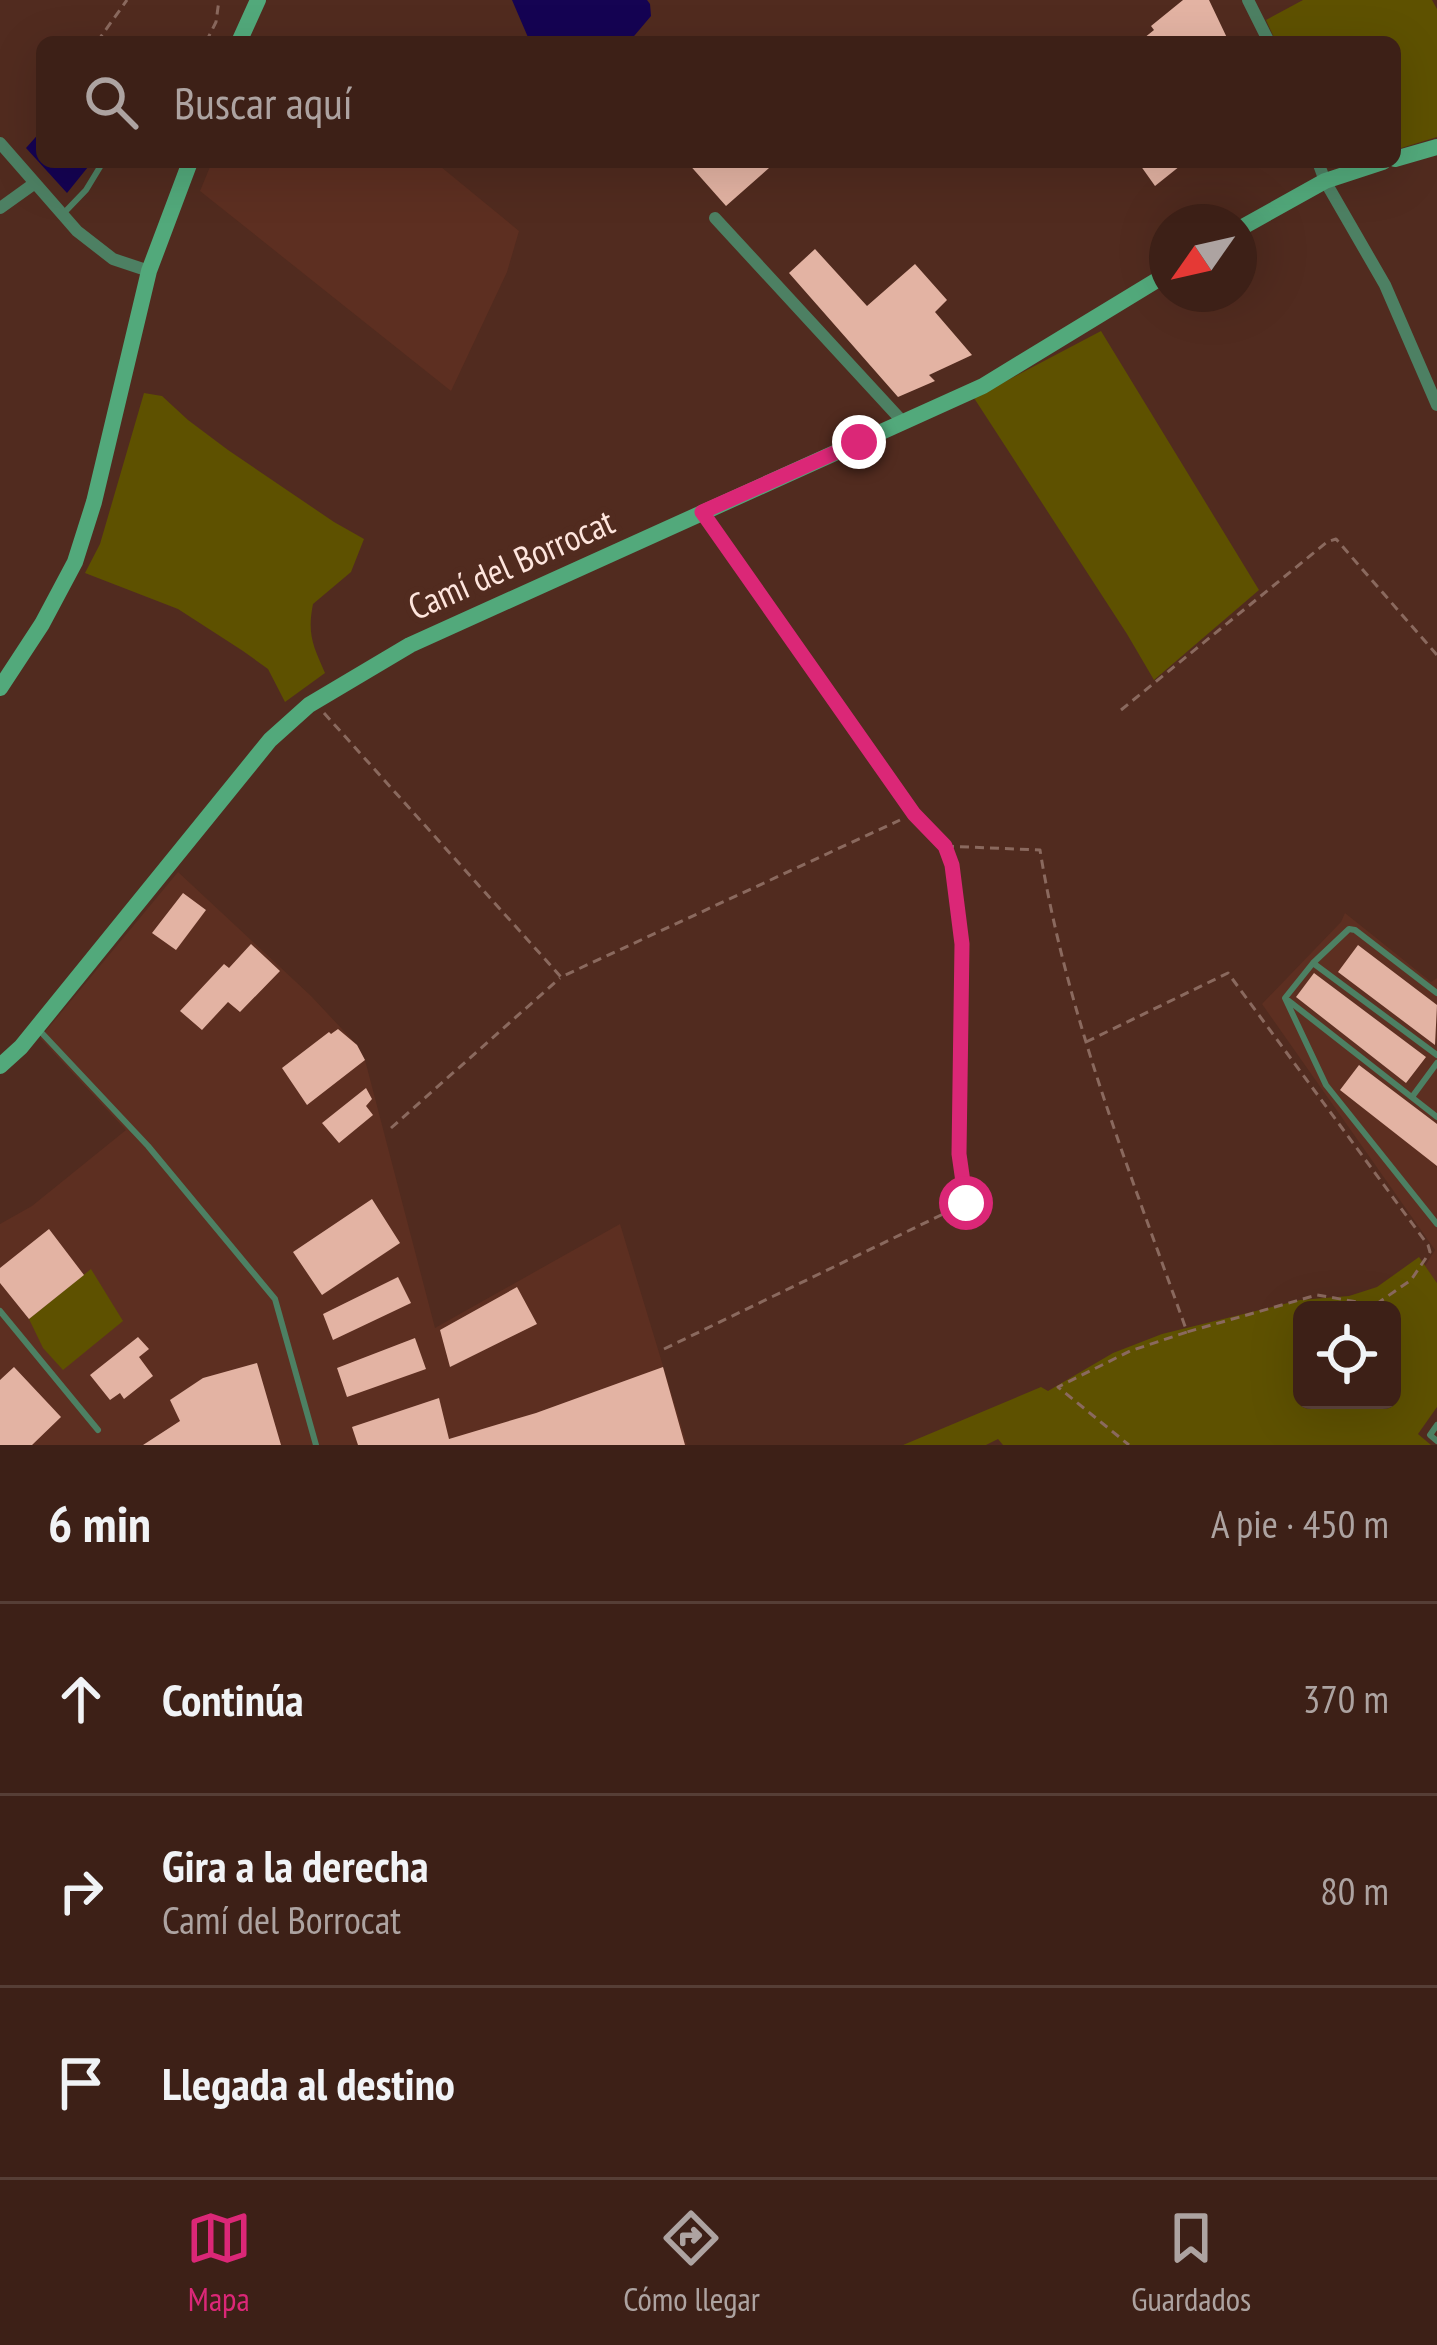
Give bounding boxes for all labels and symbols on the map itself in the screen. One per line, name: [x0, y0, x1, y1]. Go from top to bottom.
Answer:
north arrow: [1149, 204, 1257, 312]
route end: [832, 415, 886, 469]
street label: Camí del Borrocat: [400, 497, 621, 630]
route start: [939, 1176, 993, 1230]

